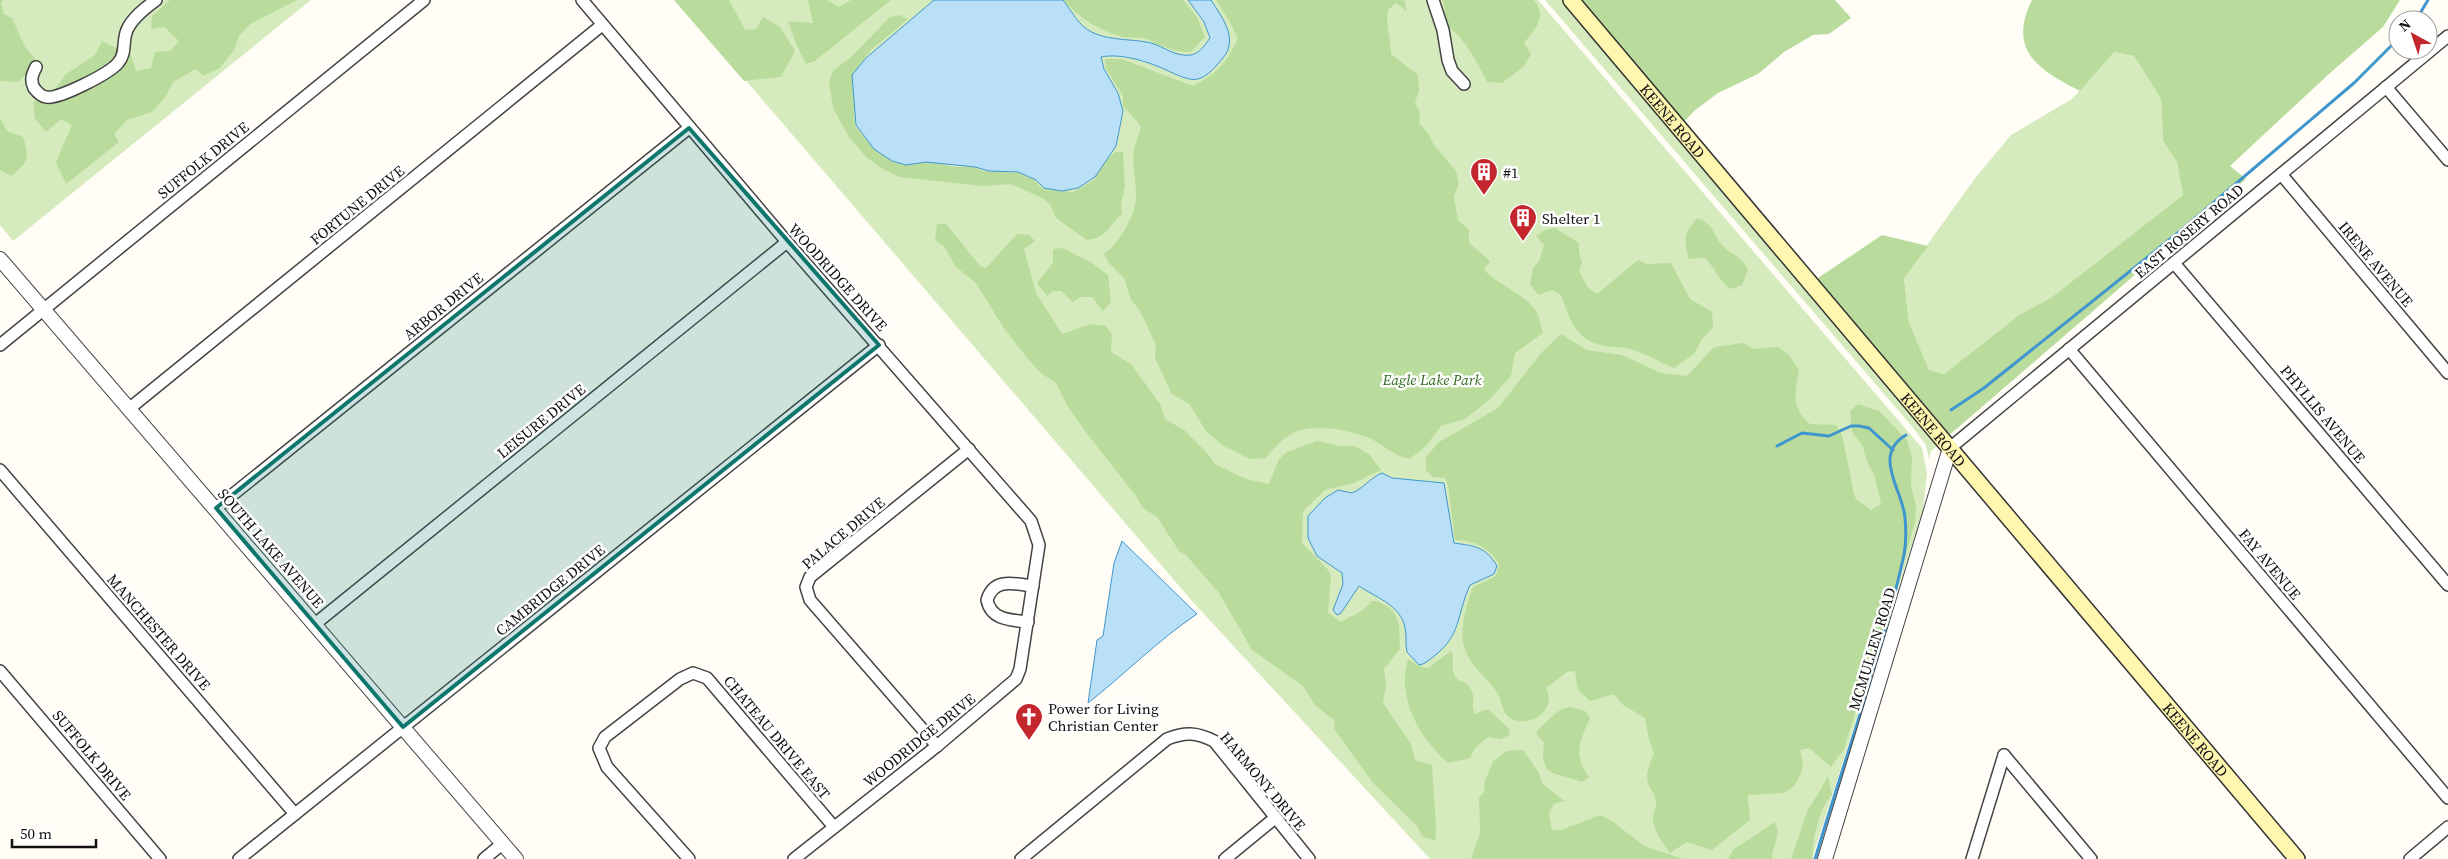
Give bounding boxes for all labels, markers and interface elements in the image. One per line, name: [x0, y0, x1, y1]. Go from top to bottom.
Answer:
north arrow: [2388, 10, 2438, 60]
text: N: [2394, 14, 2415, 36]
street label: KEENE ROAD: [1635, 79, 1711, 162]
street label: SUFFOLK DRIVE: [153, 117, 253, 203]
building icon: #1: [1469, 157, 1499, 196]
street label: FORTUNE DRIVE: [305, 160, 409, 250]
place label: #1: [1503, 162, 1518, 183]
street label: EAST ROSERY ROAD: [2130, 179, 2248, 283]
building icon: Shelter 1: [1508, 203, 1538, 242]
place label: Shelter 1: [1542, 208, 1600, 229]
street label: IRENE AVENUE: [2334, 217, 2418, 311]
street label: WOODRIDGE DRIVE: [784, 219, 892, 335]
street label: ARBOR DRIVE: [399, 267, 487, 345]
street label: PHYLLIS AVENUE: [2276, 361, 2370, 467]
park label: Eagle Lake Park: [1381, 369, 1483, 390]
street label: LEISURE DRIVE: [492, 379, 590, 463]
street label: KEENE ROAD: [1896, 388, 1971, 471]
street label: SOUTH LAKE AVENUE: [213, 484, 329, 612]
street label: PALACE DRIVE: [797, 492, 889, 574]
street label: FAY AVENUE: [2234, 524, 2306, 604]
street label: CAMBRIDGE DRIVE: [491, 539, 609, 641]
street label: MANCHESTER DRIVE: [103, 569, 215, 695]
street label: MCMULLEN ROAD: [1843, 585, 1901, 713]
street label: CHATEAU DRIVE EAST: [719, 671, 835, 803]
street label: WOODRIDGE DRIVE: [859, 688, 979, 792]
place label: Power for Living Christian Center: [1048, 698, 1159, 736]
street label: KEENE ROAD: [2158, 698, 2233, 781]
church icon: Power for Living Christian Center: [1014, 702, 1044, 741]
street label: SUFFOLK DRIVE: [48, 705, 136, 805]
street label: HARMONY DRIVE: [1215, 727, 1311, 835]
scale bar: [12, 816, 96, 848]
text: 50 m: [20, 823, 52, 844]

